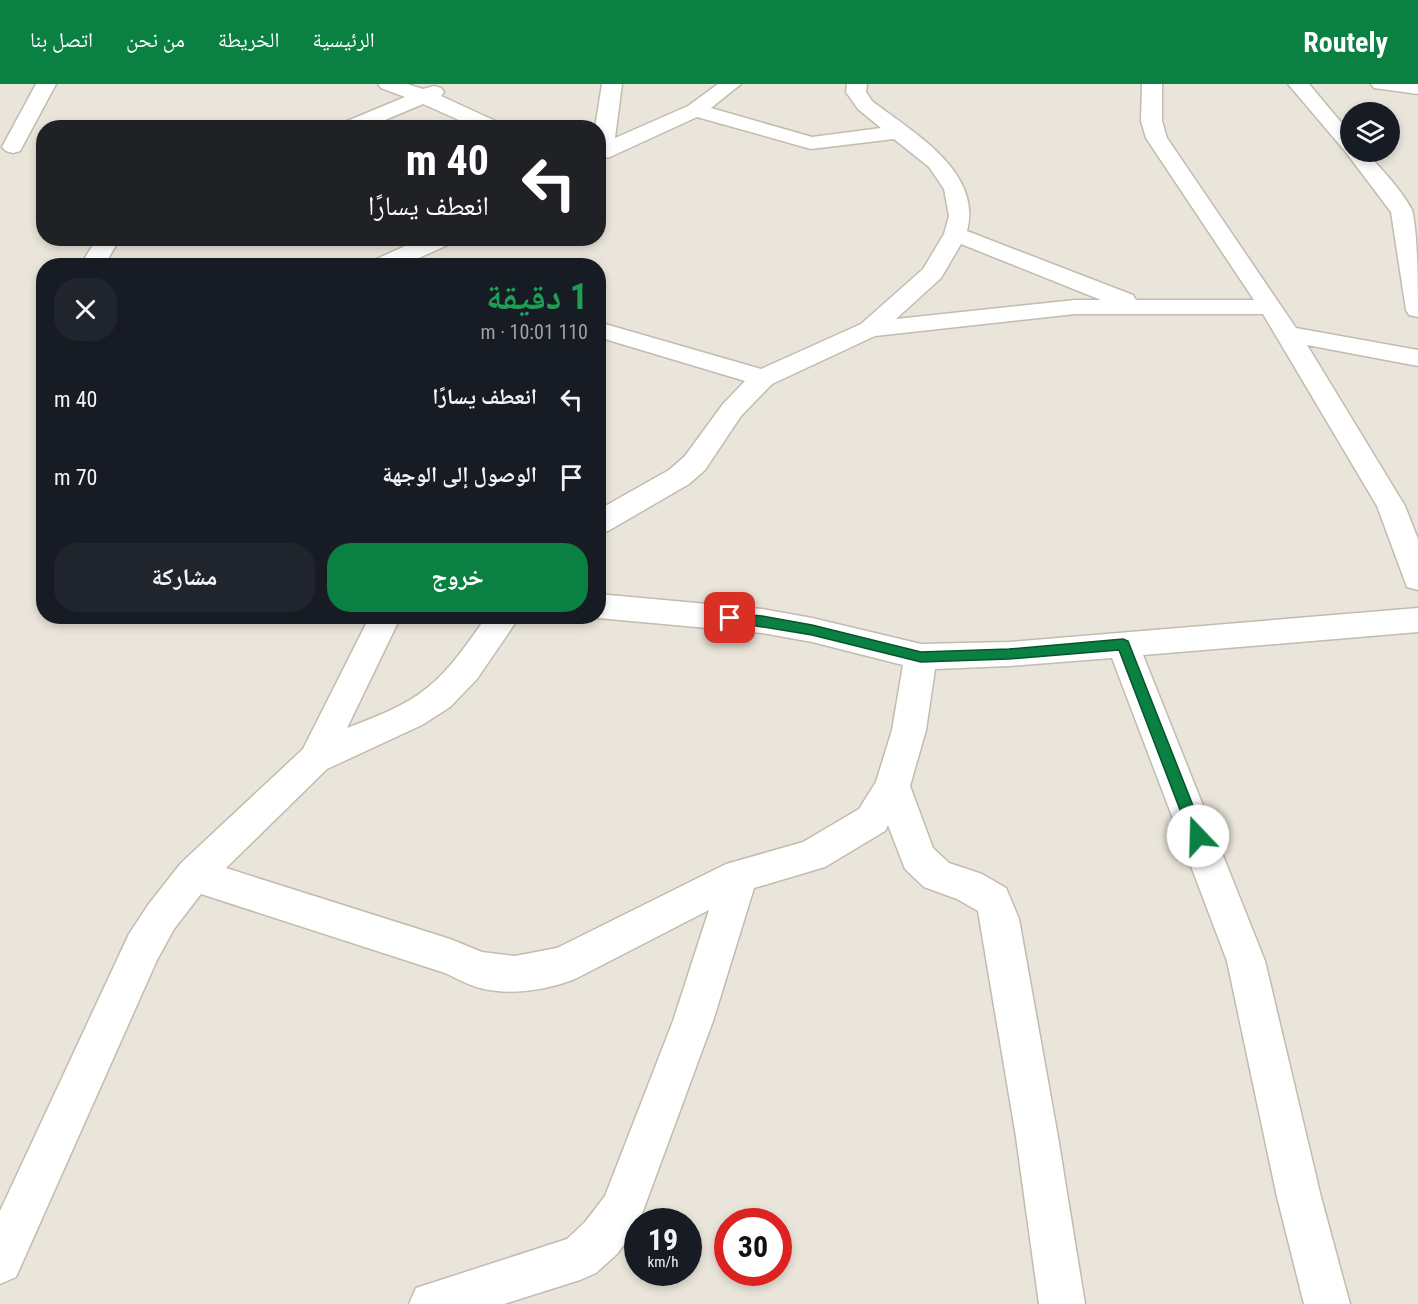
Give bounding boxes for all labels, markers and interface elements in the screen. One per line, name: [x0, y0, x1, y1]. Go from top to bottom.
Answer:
text: Routely: [1303, 26, 1388, 59]
text: اتصل بنا: [30, 28, 93, 52]
text: من نحن: [126, 28, 185, 52]
text: الخريطة: [218, 28, 280, 52]
text: الرئيسية: [313, 28, 375, 52]
map controls: [1340, 102, 1400, 162]
button: layers: [1340, 102, 1400, 162]
text: 40 m: [406, 136, 489, 185]
icon: left: [510, 144, 588, 222]
text: انعطف يسارًا: [368, 190, 489, 222]
text: 1 دقيقة: [486, 276, 588, 318]
button: close: [54, 278, 117, 341]
text: 110 m · 10:01: [481, 320, 588, 344]
icon: left: [555, 383, 588, 416]
text: انعطف يسارًا: [432, 384, 537, 409]
text: 40 m: [54, 387, 97, 412]
icon: arrive: [555, 461, 588, 494]
text: الوصول إلى الوجهة: [382, 462, 537, 487]
text: 70 m: [54, 465, 97, 490]
button: مشاركة: [54, 543, 315, 612]
button: خروج: [327, 543, 588, 612]
pin: [704, 592, 755, 643]
icon: arrive: [713, 601, 746, 634]
position arrow: [1166, 804, 1230, 868]
speed limit sign: 30: [714, 1208, 792, 1286]
text: 19: [648, 1222, 678, 1257]
text: km/h: [648, 1253, 678, 1271]

